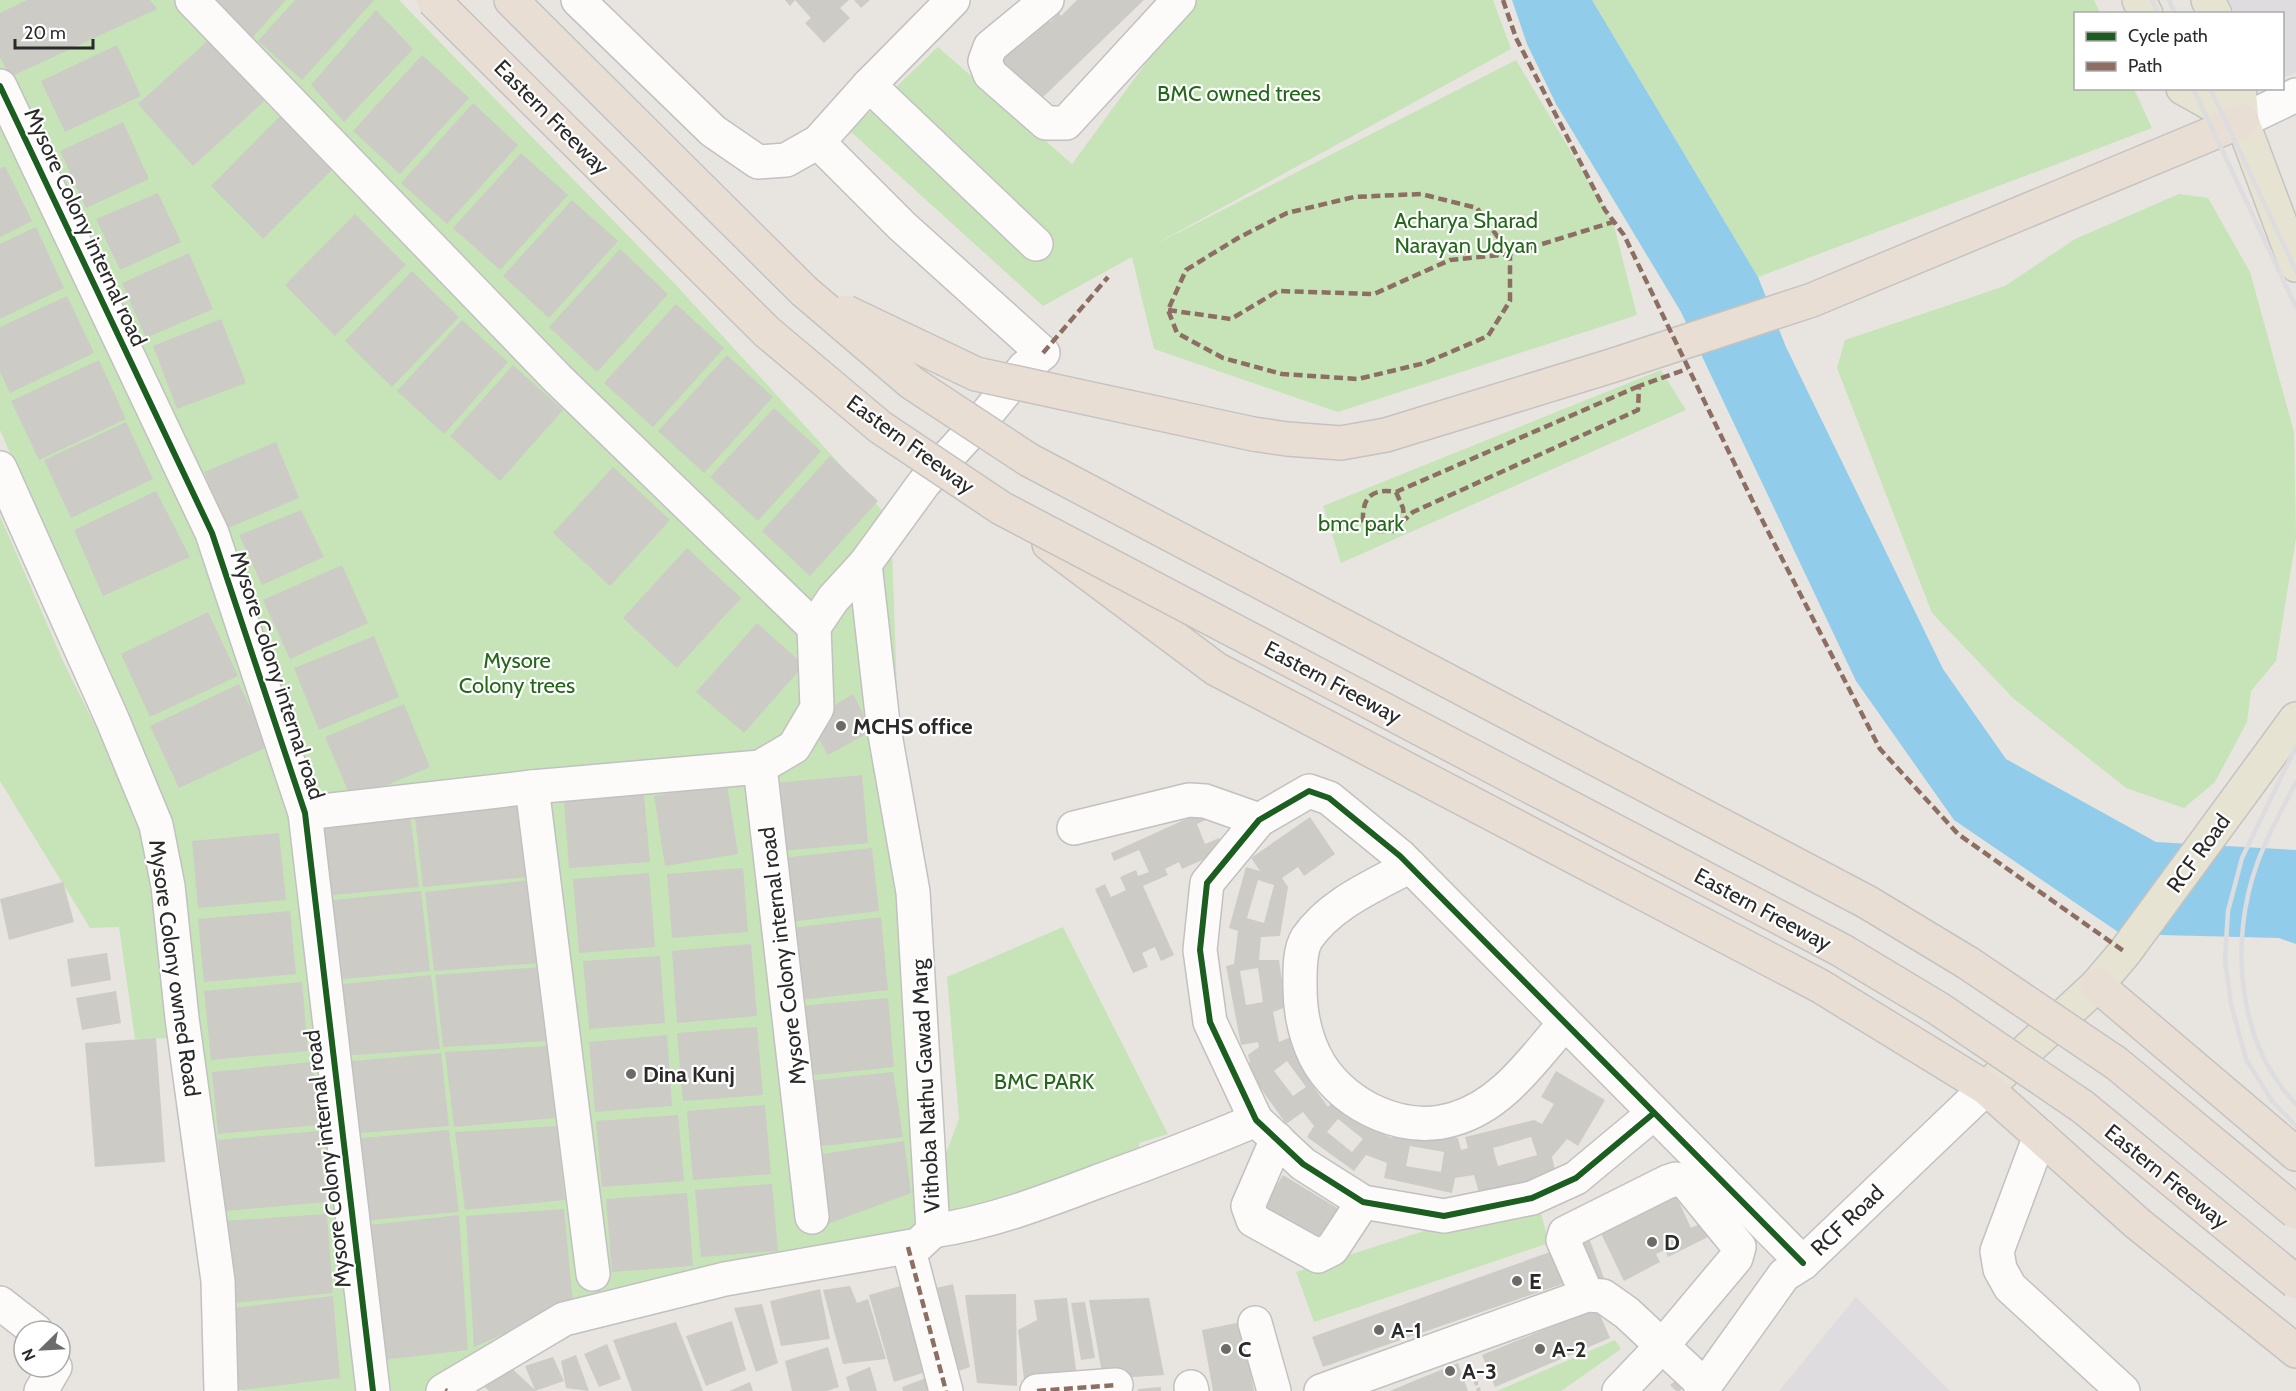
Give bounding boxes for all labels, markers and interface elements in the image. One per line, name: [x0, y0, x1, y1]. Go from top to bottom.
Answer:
scale bar: [15, 12, 93, 50]
legend: [2074, 12, 2284, 90]
text: 20 m: [24, 22, 66, 44]
text: Cycle path: [2128, 25, 2208, 47]
street label: Eastern Freeway: [489, 54, 615, 180]
text: Path: [2128, 55, 2162, 77]
park label: BMC owned trees: [1157, 80, 1321, 107]
street label: Mysore Colony internal road: [18, 104, 153, 351]
park label: Acharya Sharad Narayan Udyan: [1394, 207, 1538, 259]
street label: Eastern Freeway: [842, 389, 980, 500]
park label: bmc park: [1318, 510, 1404, 537]
street label: Mysore Colony internal road: [225, 547, 331, 803]
street label: Eastern Freeway: [1260, 635, 1406, 730]
park label: Mysore Colony trees: [459, 647, 575, 699]
place label: MCHS office: [853, 713, 973, 740]
marker: MCHS office: [834, 719, 848, 733]
street label: RCF Road: [2161, 809, 2236, 898]
street label: Mysore Colony internal road: [753, 825, 812, 1087]
street label: Mysore Colony owned Road: [143, 838, 206, 1098]
street label: Eastern Freeway: [1690, 862, 1836, 957]
street label: Vithoba Nathu Gawad Marg: [905, 957, 946, 1214]
street label: Mysore Colony internal road: [298, 1028, 357, 1290]
place label: Dina Kunj: [643, 1061, 735, 1088]
marker: Dina Kunj: [624, 1067, 638, 1081]
park label: BMC PARK: [994, 1068, 1095, 1095]
street label: Eastern Freeway: [2099, 1118, 2234, 1235]
street label: RCF Road: [1805, 1179, 1889, 1262]
place label: D: [1664, 1229, 1680, 1256]
marker: D: [1645, 1235, 1659, 1249]
place label: E: [1529, 1268, 1542, 1295]
marker: E: [1510, 1274, 1524, 1288]
place label: A-1: [1391, 1317, 1422, 1344]
north arrow: [12, 1319, 72, 1379]
marker: A-1: [1372, 1323, 1386, 1337]
place label: C: [1238, 1336, 1251, 1363]
place label: A-2: [1552, 1336, 1586, 1363]
marker: C: [1219, 1342, 1233, 1356]
marker: A-2: [1533, 1342, 1547, 1356]
text: N: [18, 1346, 40, 1364]
place label: A-3: [1462, 1358, 1497, 1385]
marker: A-3: [1443, 1364, 1457, 1378]

